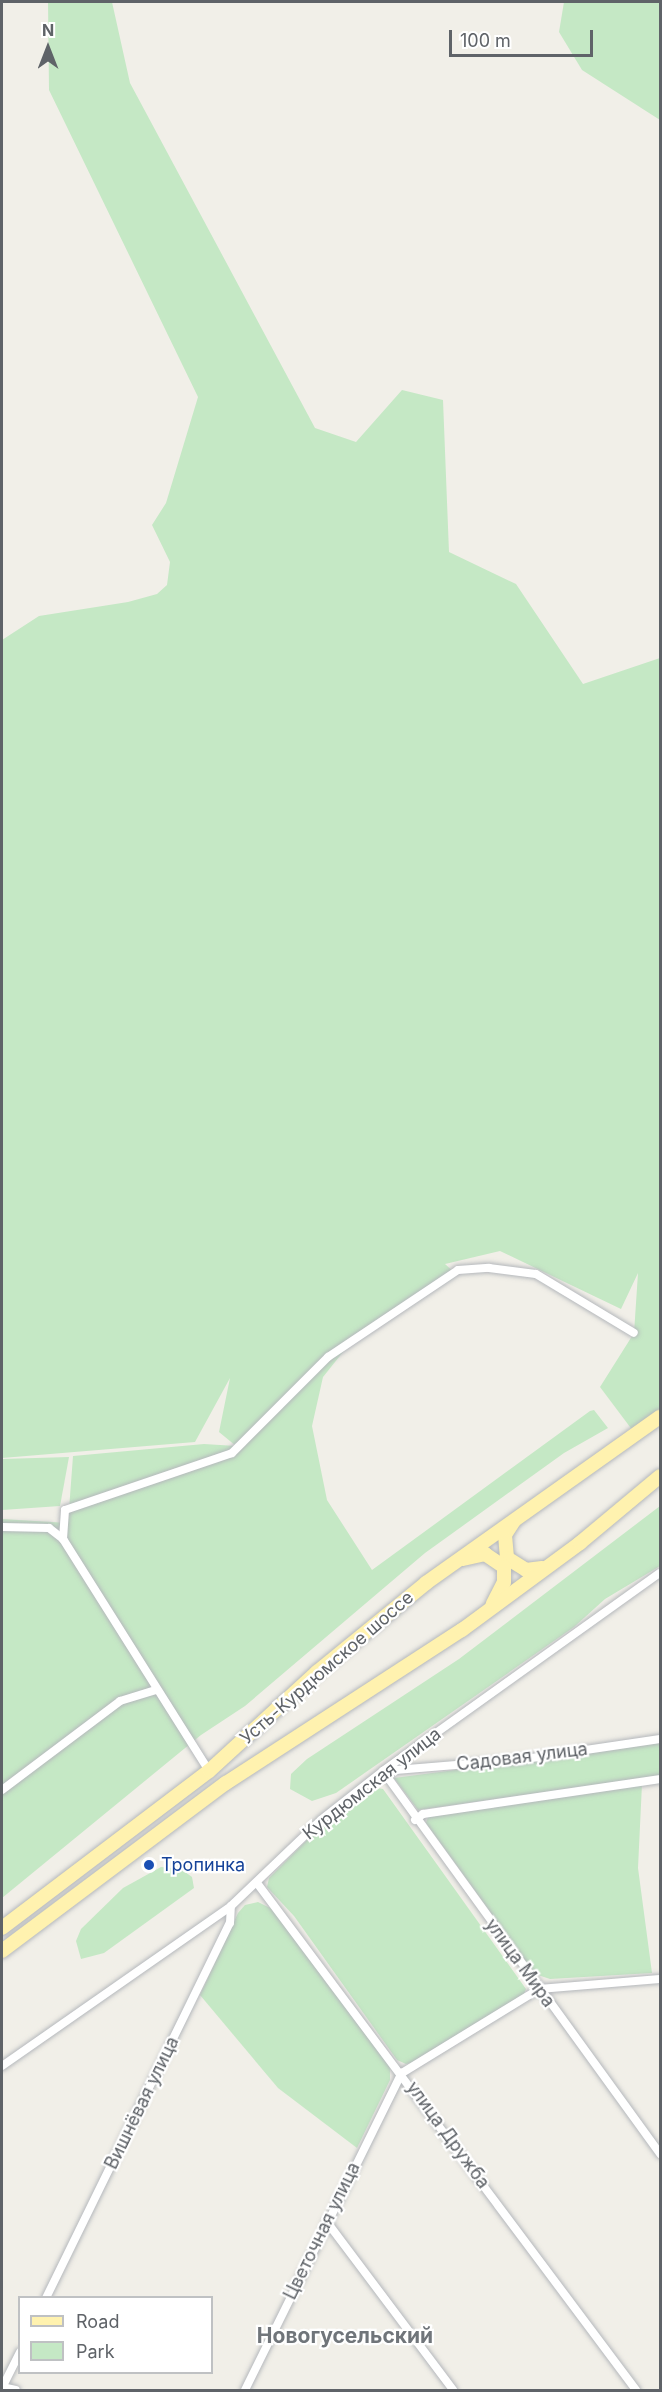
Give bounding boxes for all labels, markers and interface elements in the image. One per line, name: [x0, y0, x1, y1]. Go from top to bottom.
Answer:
north arrow: [18, 18, 78, 78]
scale bar: [452, 18, 596, 56]
text: N: [42, 20, 54, 40]
text: 100 m: [460, 30, 511, 51]
street label: Усть-Курдюмское шоссе: [236, 1587, 418, 1749]
street label: Курдюмская улица: [299, 1723, 445, 1845]
street label: Садовая улица: [455, 1738, 589, 1776]
place label: Тропинка: [161, 1854, 245, 1876]
marker: Тропинка: [142, 1858, 156, 1872]
street label: улица Мира: [481, 1914, 559, 2012]
street label: Вишнёвая улица: [101, 2033, 183, 2173]
street label: улица Дружба: [402, 2077, 494, 2193]
street label: Цветочная улица: [279, 2159, 365, 2303]
legend: [18, 2296, 213, 2374]
text: Road: [76, 2311, 119, 2332]
district label: Новогусельский: [257, 2323, 433, 2349]
text: Park: [76, 2341, 115, 2362]

